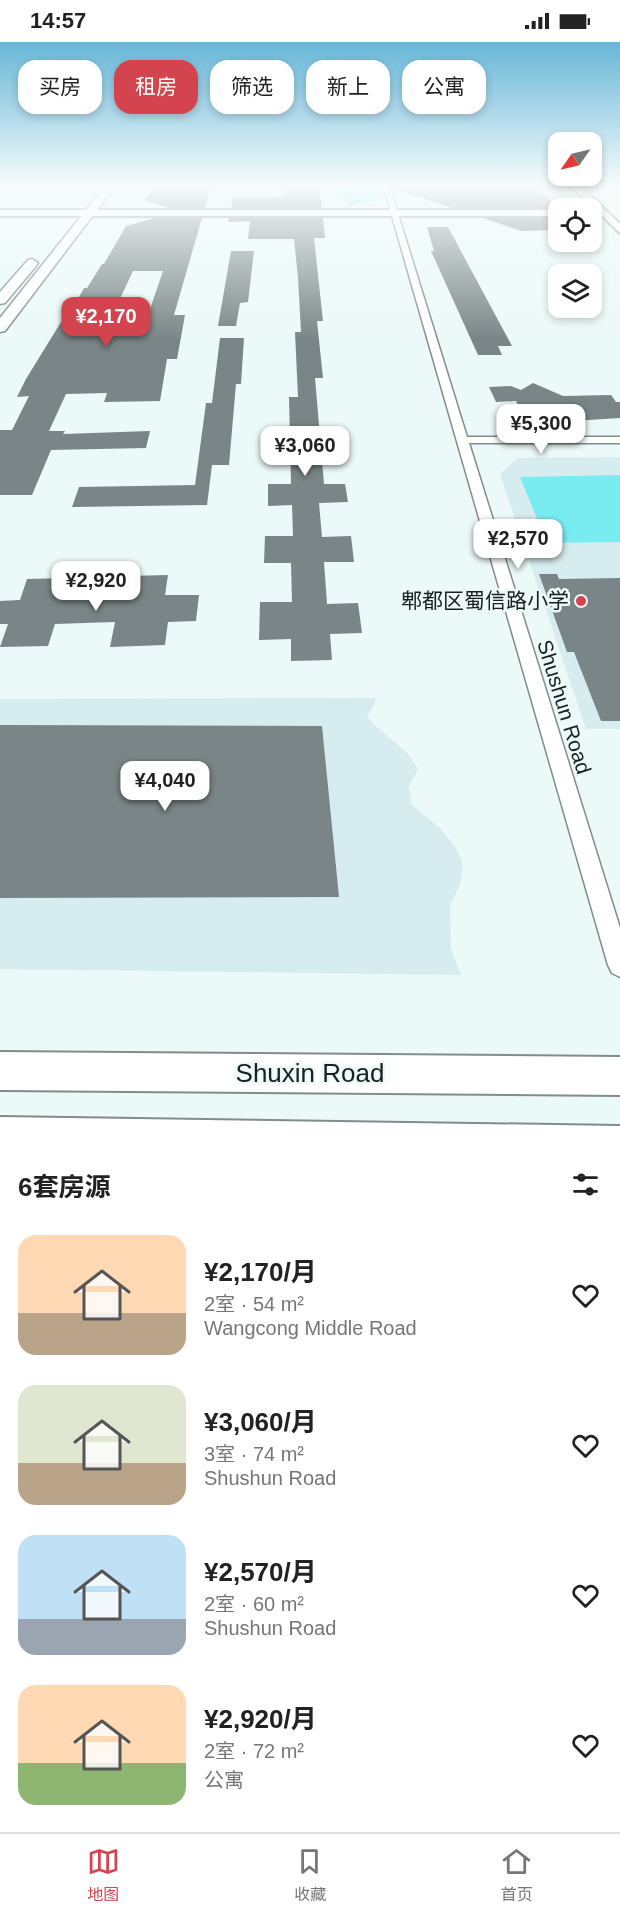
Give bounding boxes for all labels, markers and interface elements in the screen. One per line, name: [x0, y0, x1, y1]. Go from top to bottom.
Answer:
text: 14:57: [30, 8, 86, 33]
chip: 买房: [18, 60, 102, 114]
chip: 租房: [114, 60, 198, 114]
chip: 筛选: [210, 60, 294, 114]
chip: 新上: [306, 60, 390, 114]
chip: 公寓: [402, 60, 486, 114]
north arrow: [548, 132, 602, 186]
map controls: [548, 132, 602, 318]
button: locate: [548, 198, 602, 252]
button: layers: [548, 264, 602, 318]
pin: ¥2,170: [57, 297, 155, 348]
text: ¥2,170: [75, 305, 137, 327]
pin: ¥5,300: [492, 404, 590, 455]
text: ¥5,300: [510, 412, 572, 434]
pin: ¥3,060: [256, 426, 354, 477]
text: ¥3,060: [274, 434, 336, 456]
pin: ¥2,570: [469, 519, 567, 570]
text: ¥2,570: [487, 527, 549, 549]
pin: ¥2,920: [47, 561, 145, 612]
text: ¥2,920: [65, 569, 127, 591]
place label: 郫都区蜀信路小学: [401, 589, 569, 612]
marker: 郫都区蜀信路小学: [574, 594, 588, 608]
street label: Shushun Road: [533, 637, 596, 777]
pin: ¥4,040: [116, 761, 214, 812]
text: ¥4,040: [134, 769, 196, 791]
street label: Shuxin Road: [236, 1058, 384, 1088]
icon: filters: [569, 1168, 602, 1201]
text: 6套房源: [18, 1172, 110, 1202]
text: ¥2,170/月: [204, 1257, 317, 1287]
icon: home: [66, 1259, 138, 1331]
icon: heart: [569, 1279, 602, 1312]
text: 2室 · 54 m²: [204, 1293, 304, 1315]
text: Wangcong Middle Road: [204, 1317, 417, 1339]
text: ¥3,060/月: [204, 1407, 317, 1437]
icon: home: [66, 1409, 138, 1481]
icon: heart: [569, 1429, 602, 1462]
text: 3室 · 74 m²: [204, 1443, 304, 1465]
text: Shushun Road: [204, 1467, 336, 1489]
text: ¥2,570/月: [204, 1557, 317, 1587]
icon: home: [66, 1559, 138, 1631]
icon: heart: [569, 1579, 602, 1612]
text: 2室 · 60 m²: [204, 1593, 304, 1615]
text: Shushun Road: [204, 1617, 336, 1639]
text: ¥2,920/月: [204, 1704, 317, 1734]
icon: home: [66, 1709, 138, 1781]
icon: heart: [569, 1729, 602, 1762]
text: 2室 · 72 m²: [204, 1740, 304, 1762]
text: 公寓: [204, 1769, 244, 1791]
tab: 地图: [87, 1845, 120, 1905]
tab: 收藏: [293, 1845, 326, 1905]
tab: 首页: [500, 1845, 533, 1905]

